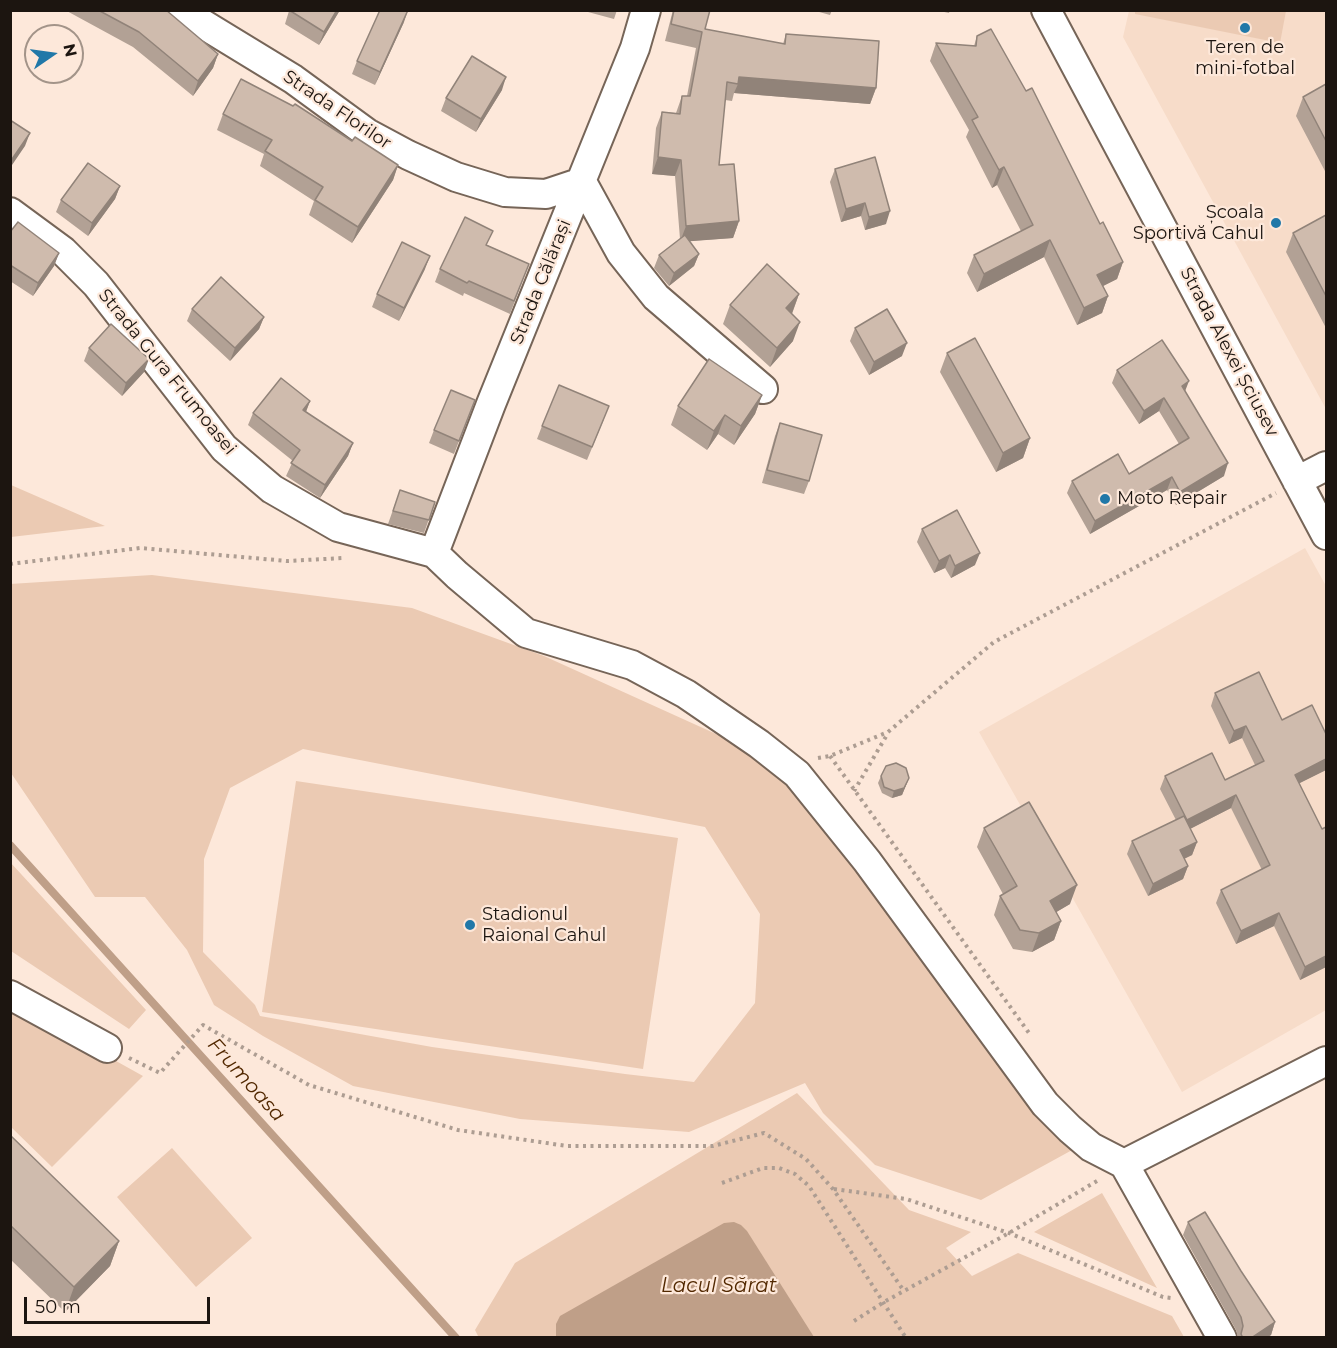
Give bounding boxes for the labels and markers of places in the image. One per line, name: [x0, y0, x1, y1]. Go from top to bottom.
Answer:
marker: Teren de mini-fotbal: [1238, 21, 1252, 35]
place label: Teren de mini-fotbal: [1195, 37, 1295, 80]
place label: Școala Sportivă Cahul: [1133, 202, 1264, 244]
marker: Școala Sportivă Cahul: [1269, 216, 1283, 230]
place label: Moto Repair: [1117, 488, 1227, 510]
marker: Moto Repair: [1098, 492, 1112, 506]
place label: Stadionul Raional Cahul: [482, 904, 606, 946]
marker: Stadionul Raional Cahul: [463, 918, 477, 932]

